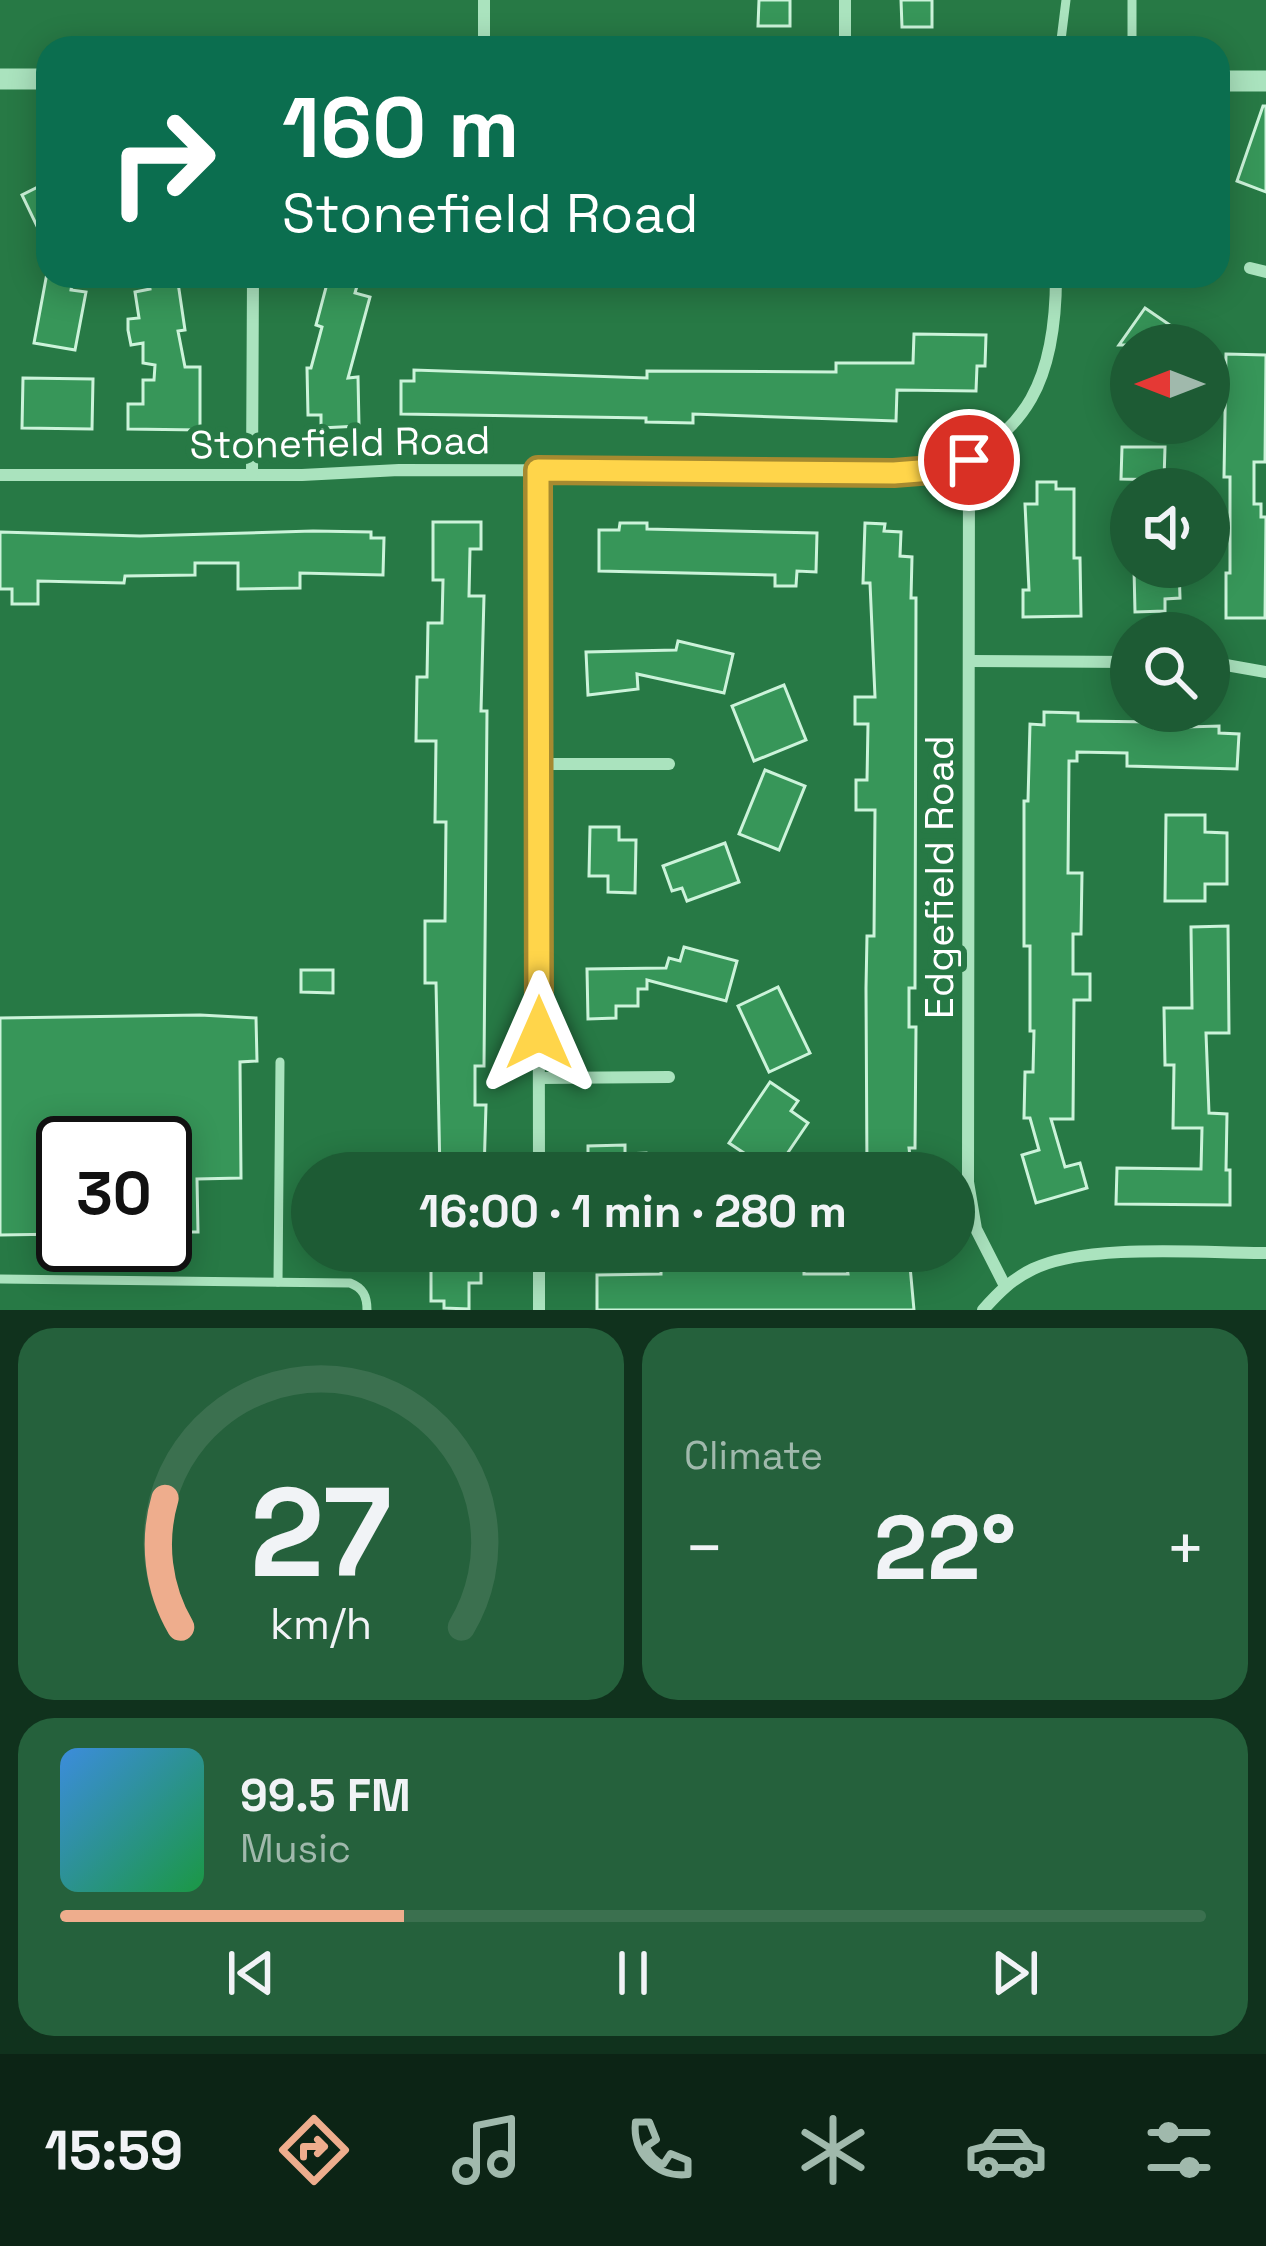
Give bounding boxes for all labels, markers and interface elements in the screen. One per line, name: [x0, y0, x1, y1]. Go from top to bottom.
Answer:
text: 160 m: [282, 74, 519, 182]
icon: right: [84, 84, 240, 240]
text: Stonefield Road: [282, 179, 699, 248]
north arrow: [1110, 324, 1230, 444]
map controls: [1110, 324, 1230, 732]
pin: [918, 409, 1020, 511]
street label: Stonefield Road: [189, 415, 491, 470]
icon: arrive: [936, 427, 1002, 493]
button: sound: [1110, 468, 1230, 588]
button: search: [1110, 612, 1230, 732]
street label: Edgefield Road: [915, 735, 964, 1019]
position arrow: [476, 970, 602, 1096]
speed limit sign: 30: [36, 1116, 192, 1272]
text: 16:00 · 1 min · 280 m: [419, 1183, 847, 1240]
text: Climate: [684, 1431, 823, 1480]
text: 27: [250, 1453, 392, 1612]
text: 22°: [874, 1490, 1016, 1605]
text: −: [684, 1506, 725, 1590]
text: +: [1165, 1506, 1206, 1590]
text: km/h: [270, 1597, 372, 1652]
text: 99.5 FM: [240, 1767, 411, 1824]
text: Music: [240, 1824, 351, 1873]
icon: previous: [218, 1940, 284, 2006]
icon: pause: [600, 1940, 666, 2006]
icon: next: [982, 1940, 1048, 2006]
icon: directions: [272, 2108, 356, 2192]
icon: music: [445, 2108, 529, 2192]
icon: phone: [618, 2108, 702, 2192]
icon: climate: [791, 2108, 875, 2192]
icon: car: [964, 2108, 1048, 2192]
icon: filters: [1137, 2108, 1221, 2192]
text: 15:59: [45, 2116, 183, 2185]

